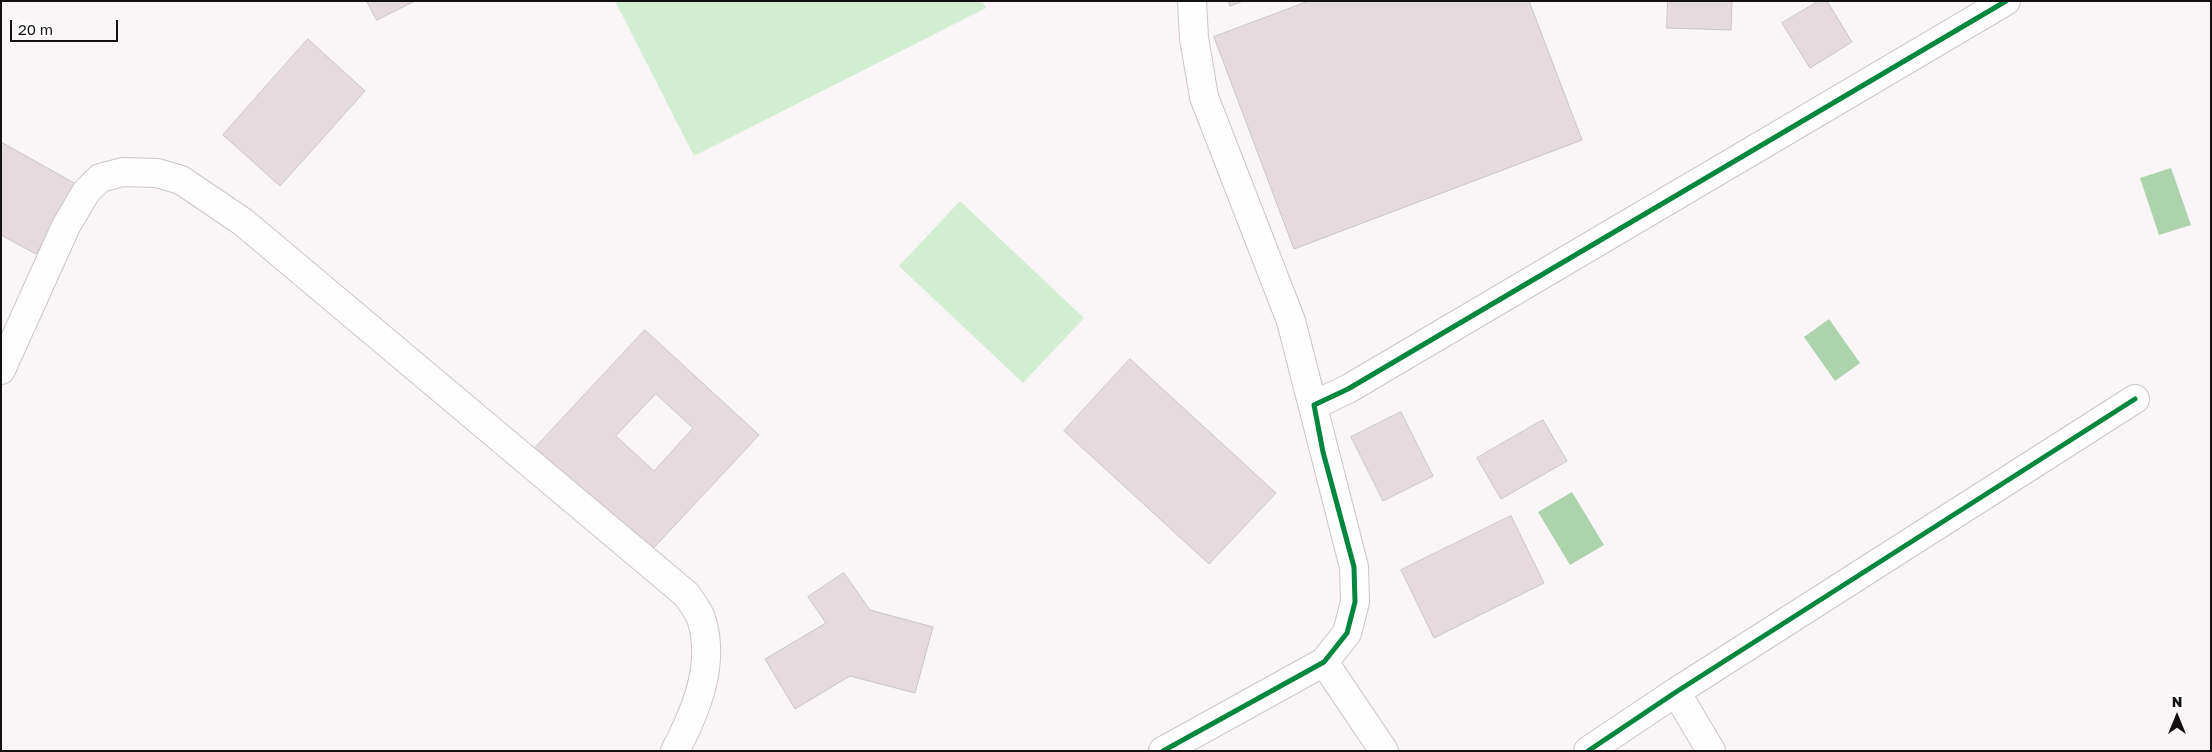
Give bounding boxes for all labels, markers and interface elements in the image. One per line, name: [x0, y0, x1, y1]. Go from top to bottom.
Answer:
scale bar: [12, 10, 120, 42]
text: 20 m: [18, 20, 53, 38]
north arrow: [2152, 692, 2202, 742]
text: N: [2172, 693, 2182, 710]

